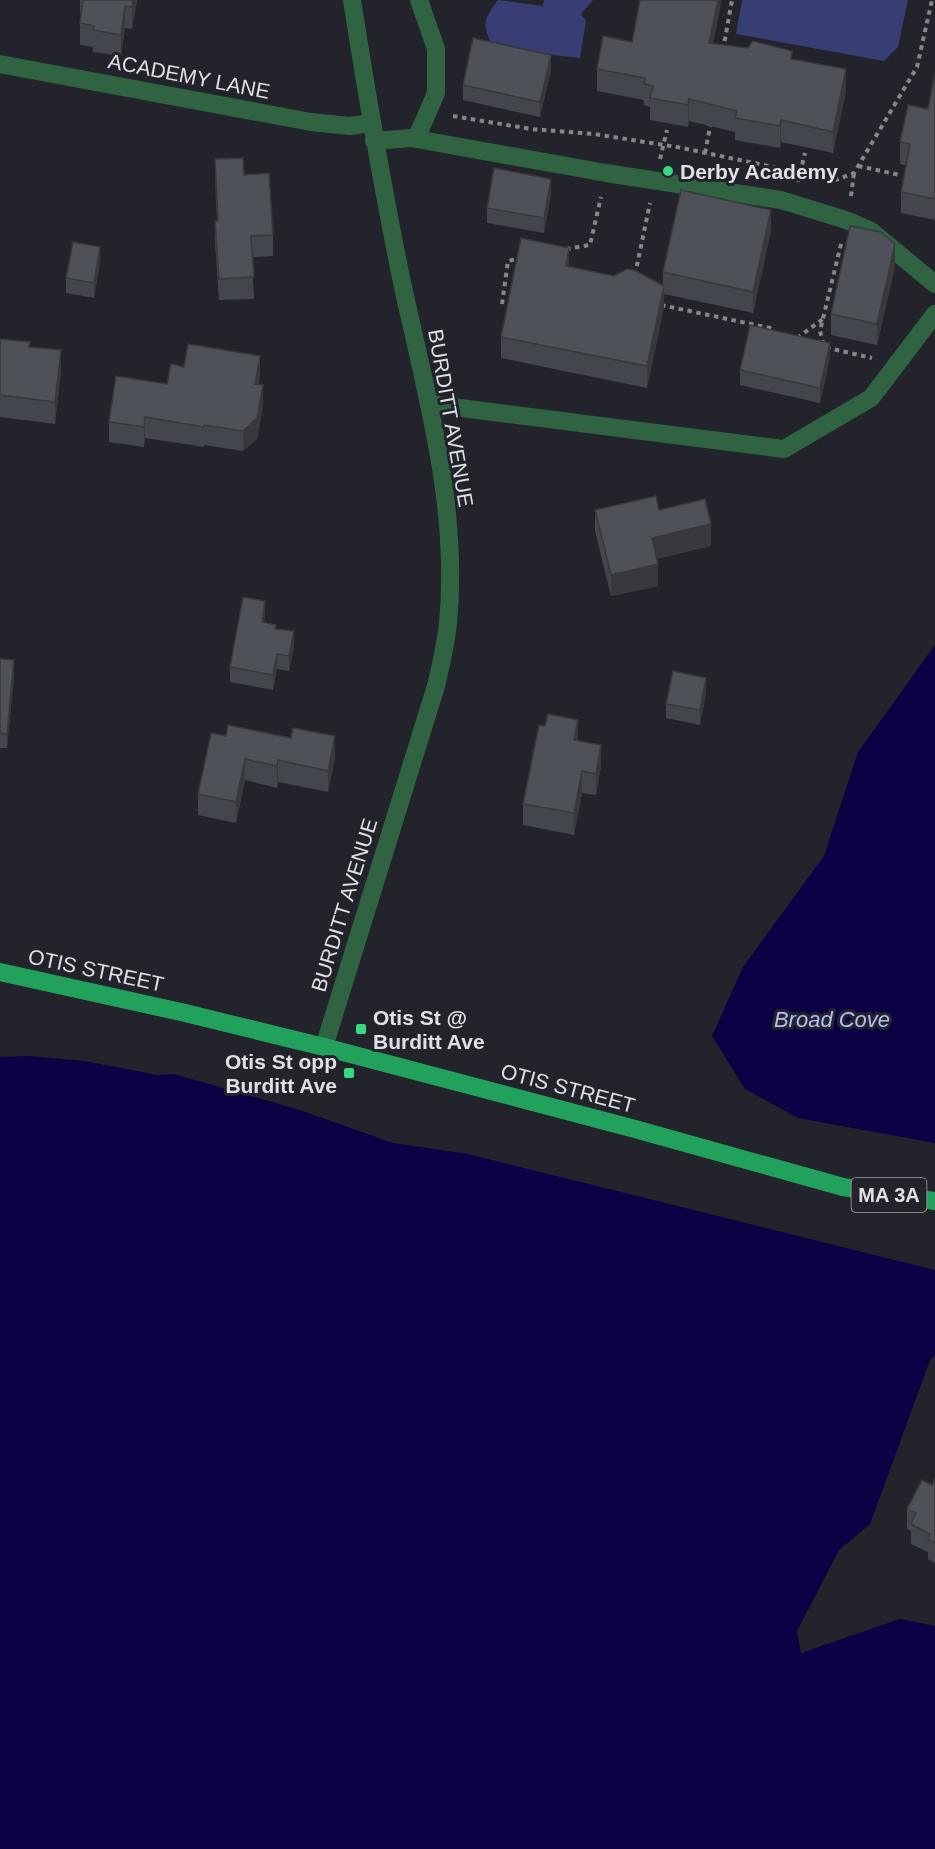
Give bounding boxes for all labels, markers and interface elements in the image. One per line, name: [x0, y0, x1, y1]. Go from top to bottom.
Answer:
street label: ACADEMY LANE: [106, 49, 272, 103]
place label: Derby Academy: [680, 160, 838, 183]
marker: Derby Academy: [661, 164, 675, 178]
street label: BURDITT AVENUE: [424, 327, 478, 509]
street label: BURDITT AVENUE: [307, 816, 381, 994]
street label: OTIS STREET: [26, 944, 166, 996]
place label: Otis St @ Burditt Ave: [373, 1006, 485, 1053]
water label: Broad Cove: [774, 1007, 890, 1032]
marker: Otis St @ Burditt Ave: [354, 1022, 368, 1036]
place label: Otis St opp Burditt Ave: [225, 1050, 337, 1097]
street label: OTIS STREET: [499, 1059, 638, 1117]
marker: Otis St opp Burditt Ave: [342, 1066, 356, 1080]
road number: MA 3A: [852, 1178, 926, 1212]

